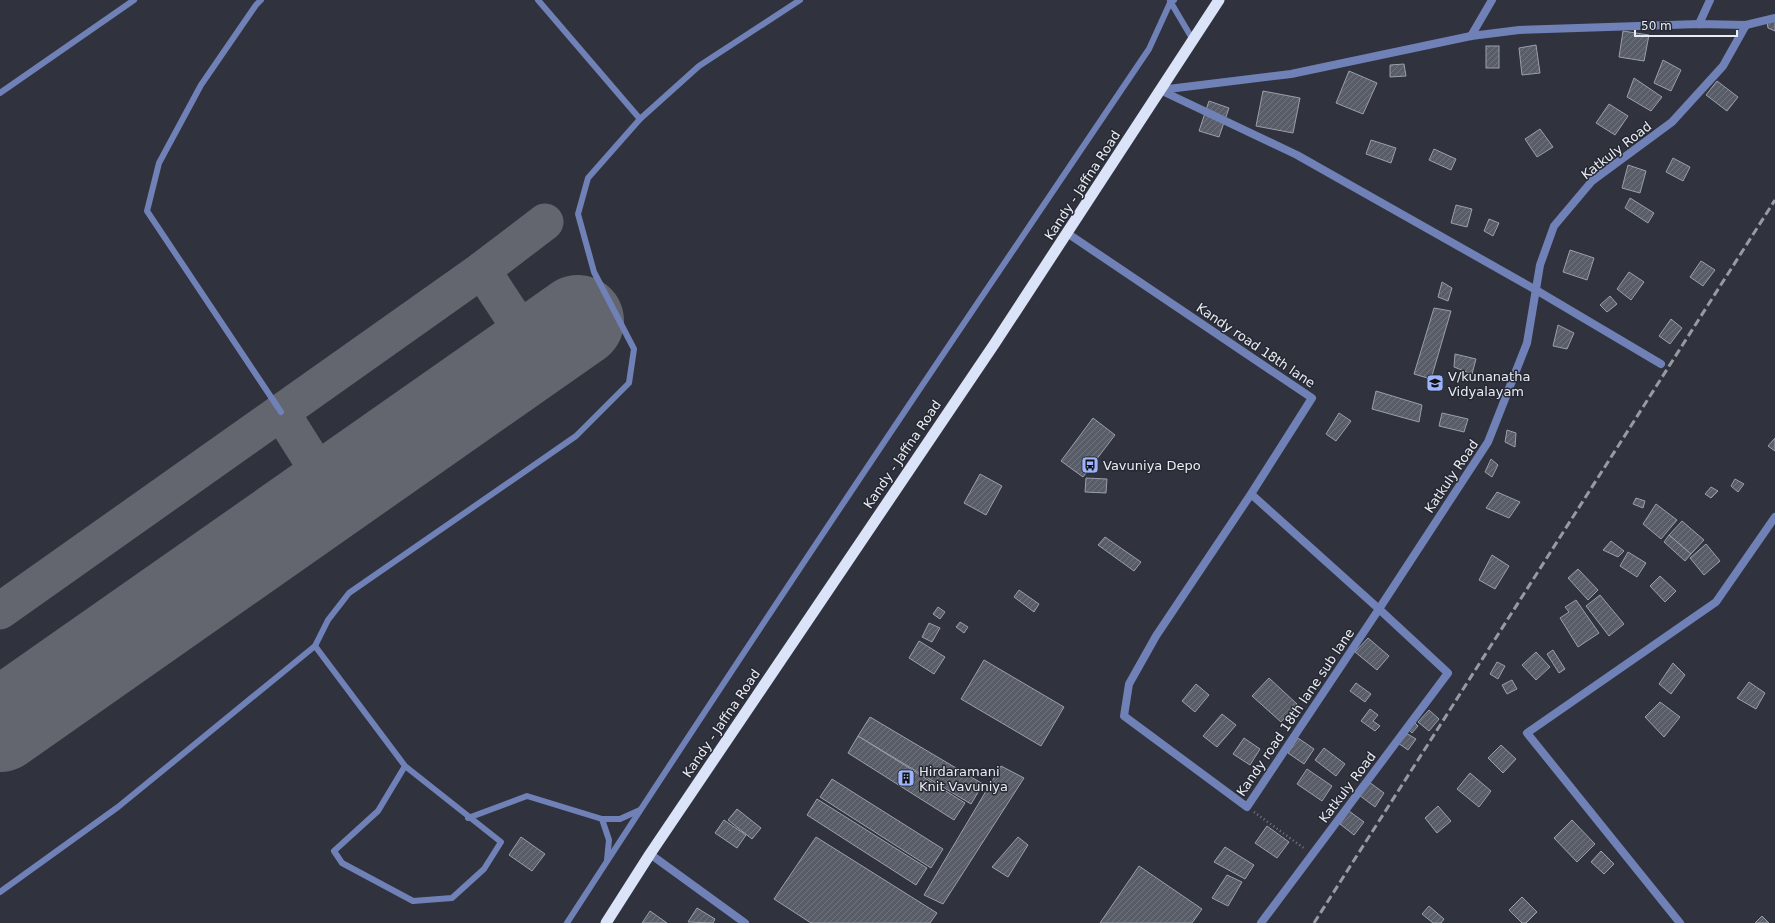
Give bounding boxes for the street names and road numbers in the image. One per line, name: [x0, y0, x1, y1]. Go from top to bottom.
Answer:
street label: Katkuly Road: [1578, 118, 1654, 182]
street label: Kandy - Jaffna Road: [1042, 128, 1123, 243]
street label: Kandy road 18th lane: [1194, 300, 1318, 391]
street label: Kandy - Jaffna Road: [861, 397, 944, 511]
street label: Katkuly Road: [1421, 437, 1481, 516]
street label: Kandy road 18th lane sub lane: [1234, 626, 1357, 799]
street label: Kandy - Jaffna Road: [680, 666, 763, 780]
street label: Katkuly Road: [1316, 749, 1379, 826]

